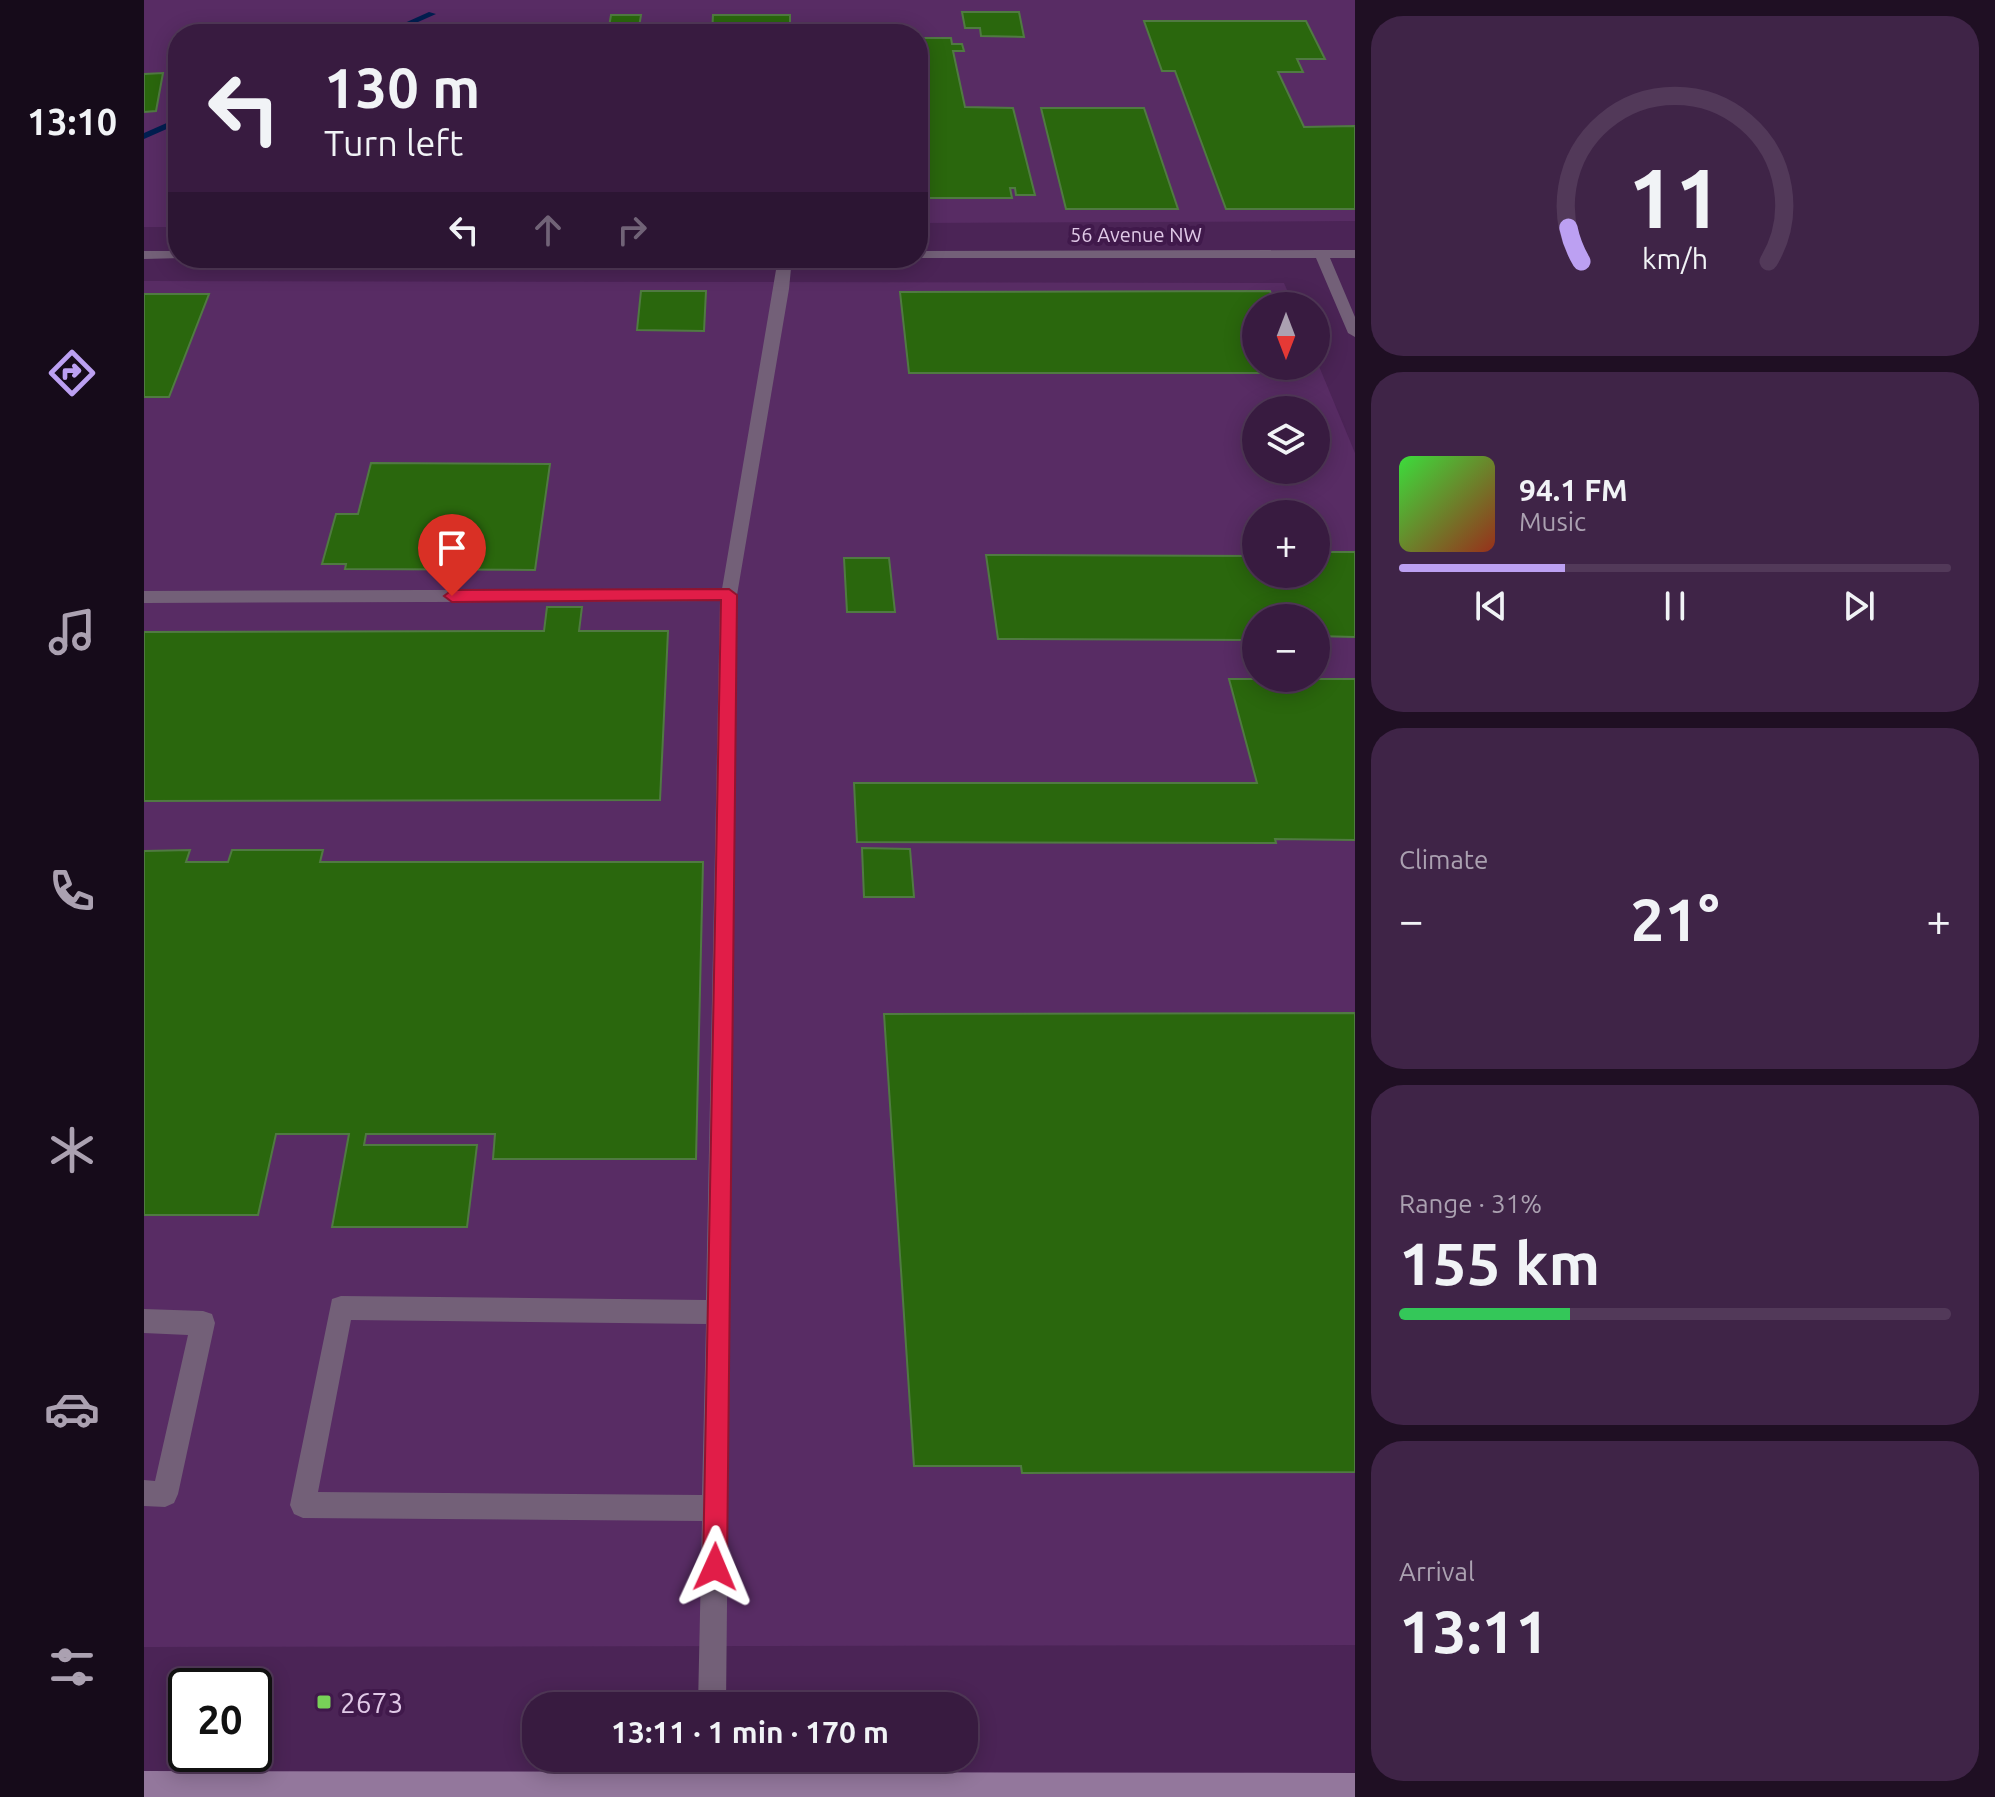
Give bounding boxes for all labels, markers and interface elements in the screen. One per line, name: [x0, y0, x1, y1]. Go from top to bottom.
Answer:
icon: left: [192, 56, 296, 160]
text: 130 m: [324, 56, 480, 119]
text: 13:10: [27, 101, 117, 142]
text: Turn left: [324, 122, 463, 163]
text: 11: [1628, 150, 1722, 244]
icon: left: [442, 208, 486, 252]
icon: ahead: [526, 208, 570, 252]
icon: right: [610, 208, 654, 252]
street label: 56 Avenue NW: [1070, 223, 1202, 246]
text: km/h: [1642, 242, 1708, 274]
north arrow: [1242, 292, 1330, 380]
map controls: [1242, 292, 1330, 692]
icon: directions: [44, 345, 100, 401]
button: layers: [1242, 396, 1330, 484]
text: 94.1 FM: [1519, 473, 1628, 507]
button: +: [1242, 500, 1330, 588]
text: Music: [1519, 507, 1586, 536]
pin: [418, 514, 486, 596]
icon: arrive: [430, 526, 474, 570]
icon: previous: [1469, 584, 1513, 628]
icon: pause: [1653, 584, 1697, 628]
icon: next: [1837, 584, 1881, 628]
icon: music: [44, 604, 100, 660]
button: −: [1242, 604, 1330, 692]
text: Climate: [1399, 845, 1488, 874]
icon: phone: [44, 863, 100, 919]
text: 21°: [1631, 885, 1719, 952]
text: −: [1399, 895, 1424, 944]
text: +: [1926, 895, 1951, 944]
icon: climate: [44, 1122, 100, 1178]
text: Range · 31%: [1399, 1189, 1542, 1218]
text: 155 km: [1399, 1229, 1600, 1296]
icon: car: [44, 1381, 100, 1437]
position arrow: [673, 1525, 757, 1609]
text: Arrival: [1399, 1557, 1475, 1586]
text: 13:11: [1399, 1597, 1549, 1664]
icon: filters: [44, 1639, 100, 1695]
speed limit sign: 20: [168, 1668, 272, 1772]
place label: 2673: [340, 1687, 403, 1718]
marker: 2673: [315, 1693, 333, 1711]
text: 13:11 · 1 min · 170 m: [611, 1715, 889, 1749]

